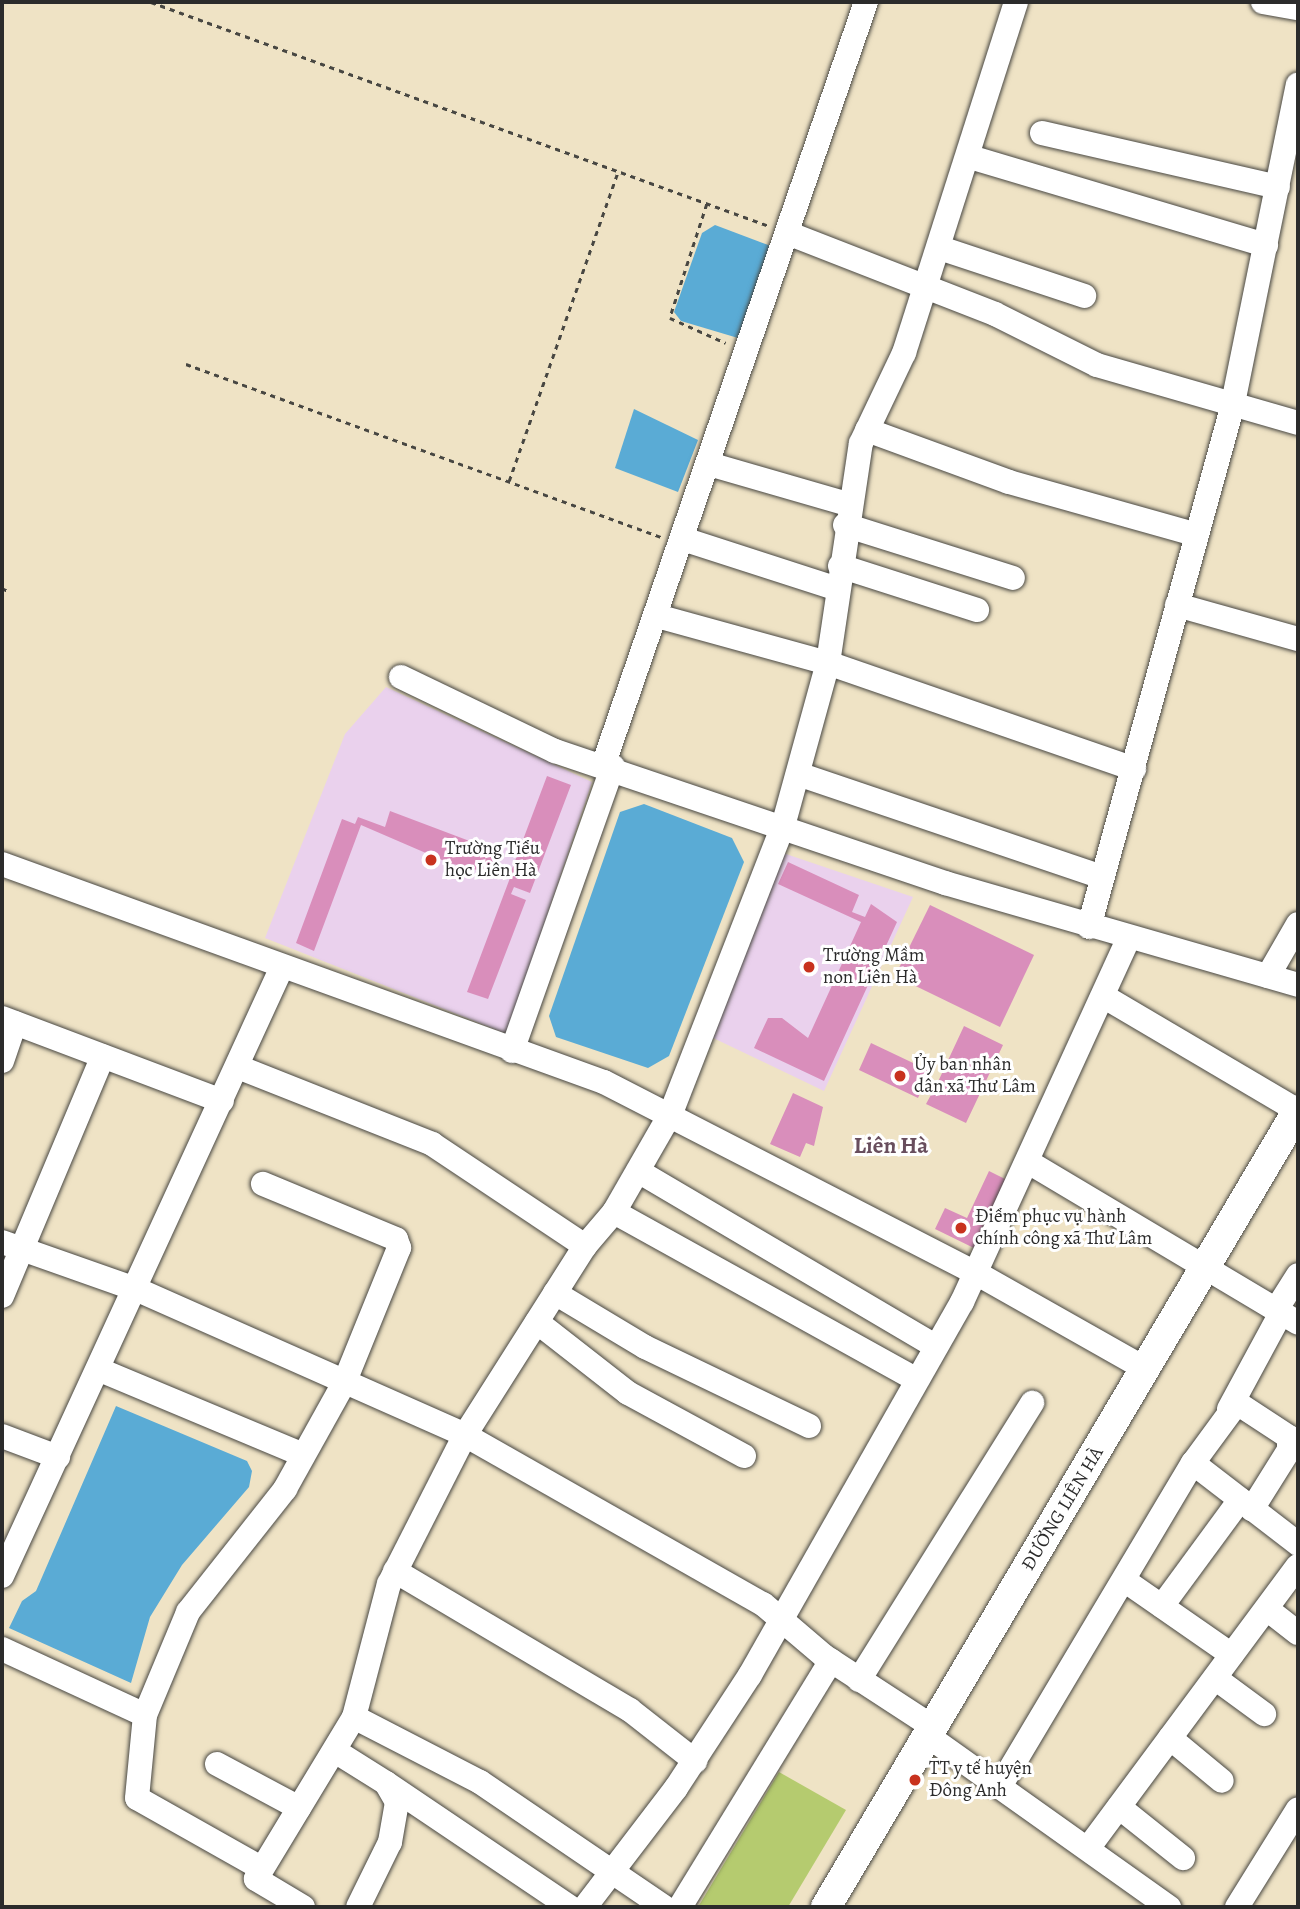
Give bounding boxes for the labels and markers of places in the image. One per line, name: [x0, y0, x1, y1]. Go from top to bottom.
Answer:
place label: Trường Tiểu học Liên Hà: [445, 838, 540, 882]
marker: Trường Tiểu học Liên Hà: [423, 852, 439, 868]
place label: Trường Mầm non Liên Hà: [823, 945, 925, 989]
marker: Trường Mầm non Liên Hà: [801, 959, 817, 975]
place label: Ủy ban nhân dân xã Thư Lâm: [914, 1054, 1036, 1098]
marker: Ủy ban nhân dân xã Thư Lâm: [892, 1068, 908, 1084]
place label: Điểm phục vụ hành chính công xã Thư Lâm: [975, 1206, 1152, 1250]
marker: Điểm phục vụ hành chính công xã Thư Lâm: [953, 1220, 969, 1236]
place label: TT y tế huyện Đông Anh: [929, 1758, 1032, 1802]
marker: TT y tế huyện Đông Anh: [907, 1772, 923, 1788]

